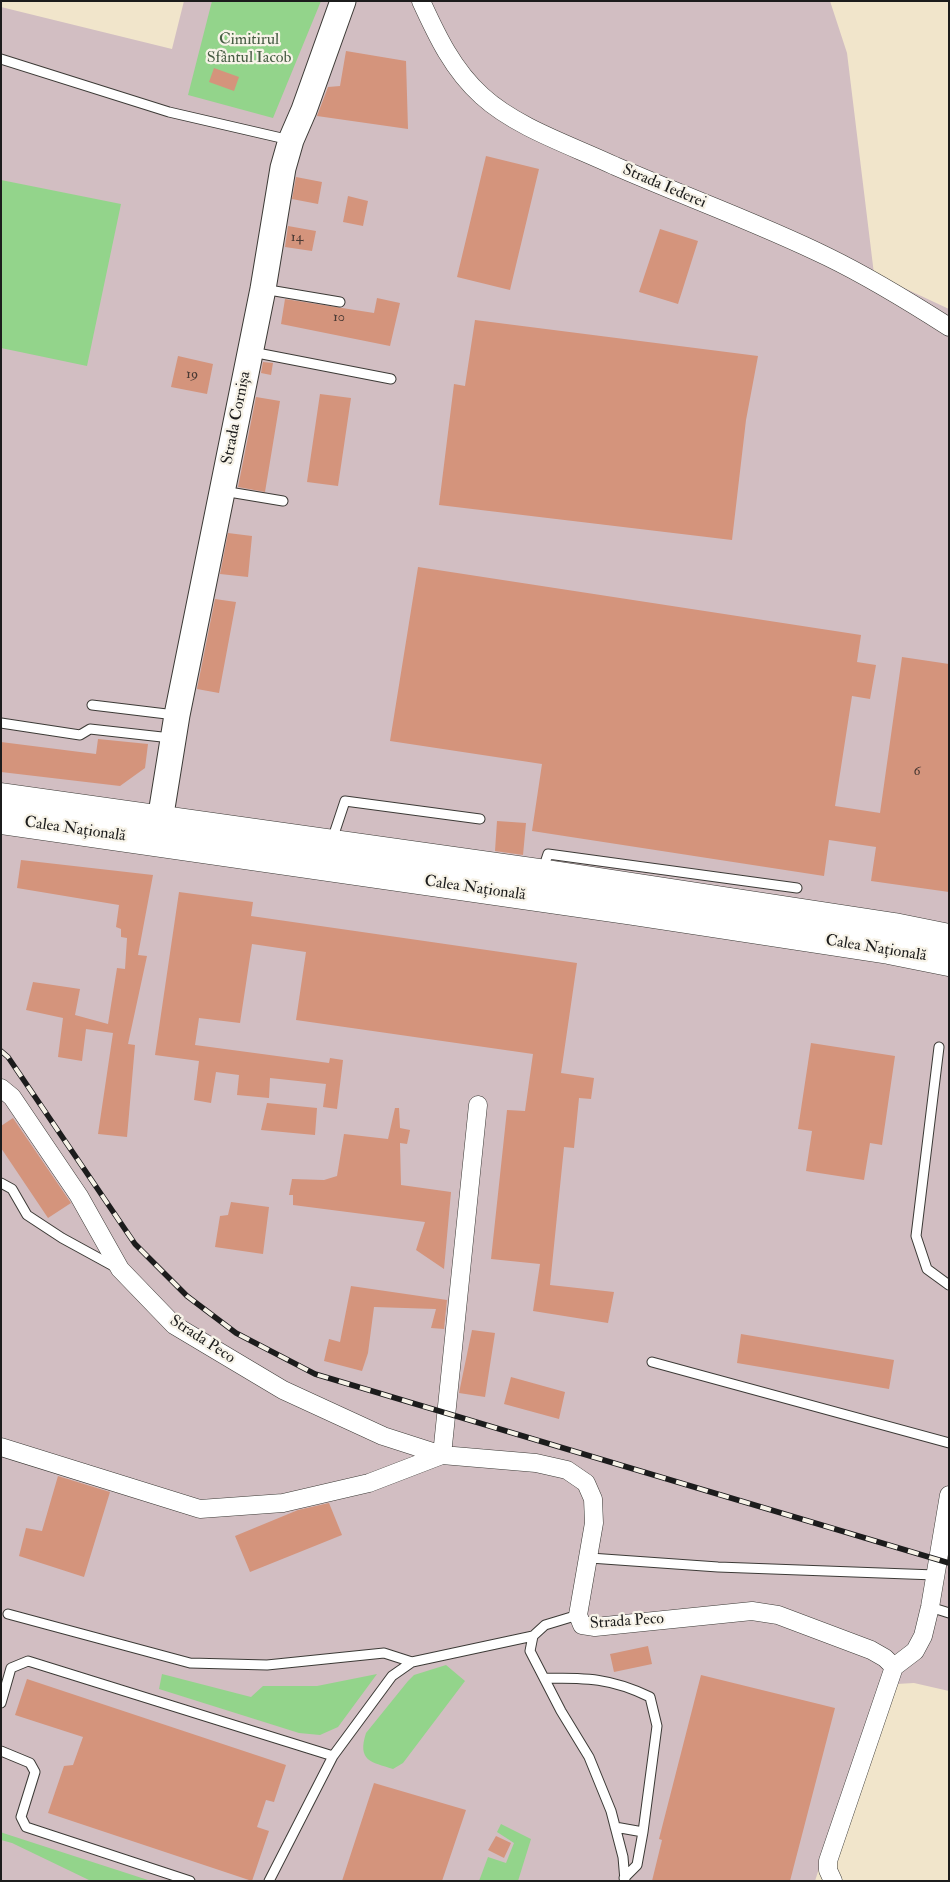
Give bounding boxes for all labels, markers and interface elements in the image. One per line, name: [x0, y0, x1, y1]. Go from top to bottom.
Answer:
park label: Cimitirul Sfântul Iacob: [207, 31, 291, 69]
street label: Strada Iederei: [619, 161, 709, 213]
house number: 14: [291, 230, 303, 246]
house number: 10: [333, 310, 345, 326]
house number: 19: [186, 367, 198, 383]
street label: Strada Cornișa: [219, 370, 255, 466]
house number: 6: [913, 764, 921, 780]
street label: Calea Națională: [23, 813, 127, 847]
street label: Calea Națională: [423, 872, 527, 906]
street label: Calea Națională: [824, 932, 928, 966]
street label: Strada Peco: [166, 1312, 238, 1368]
street label: Strada Peco: [589, 1610, 665, 1634]

